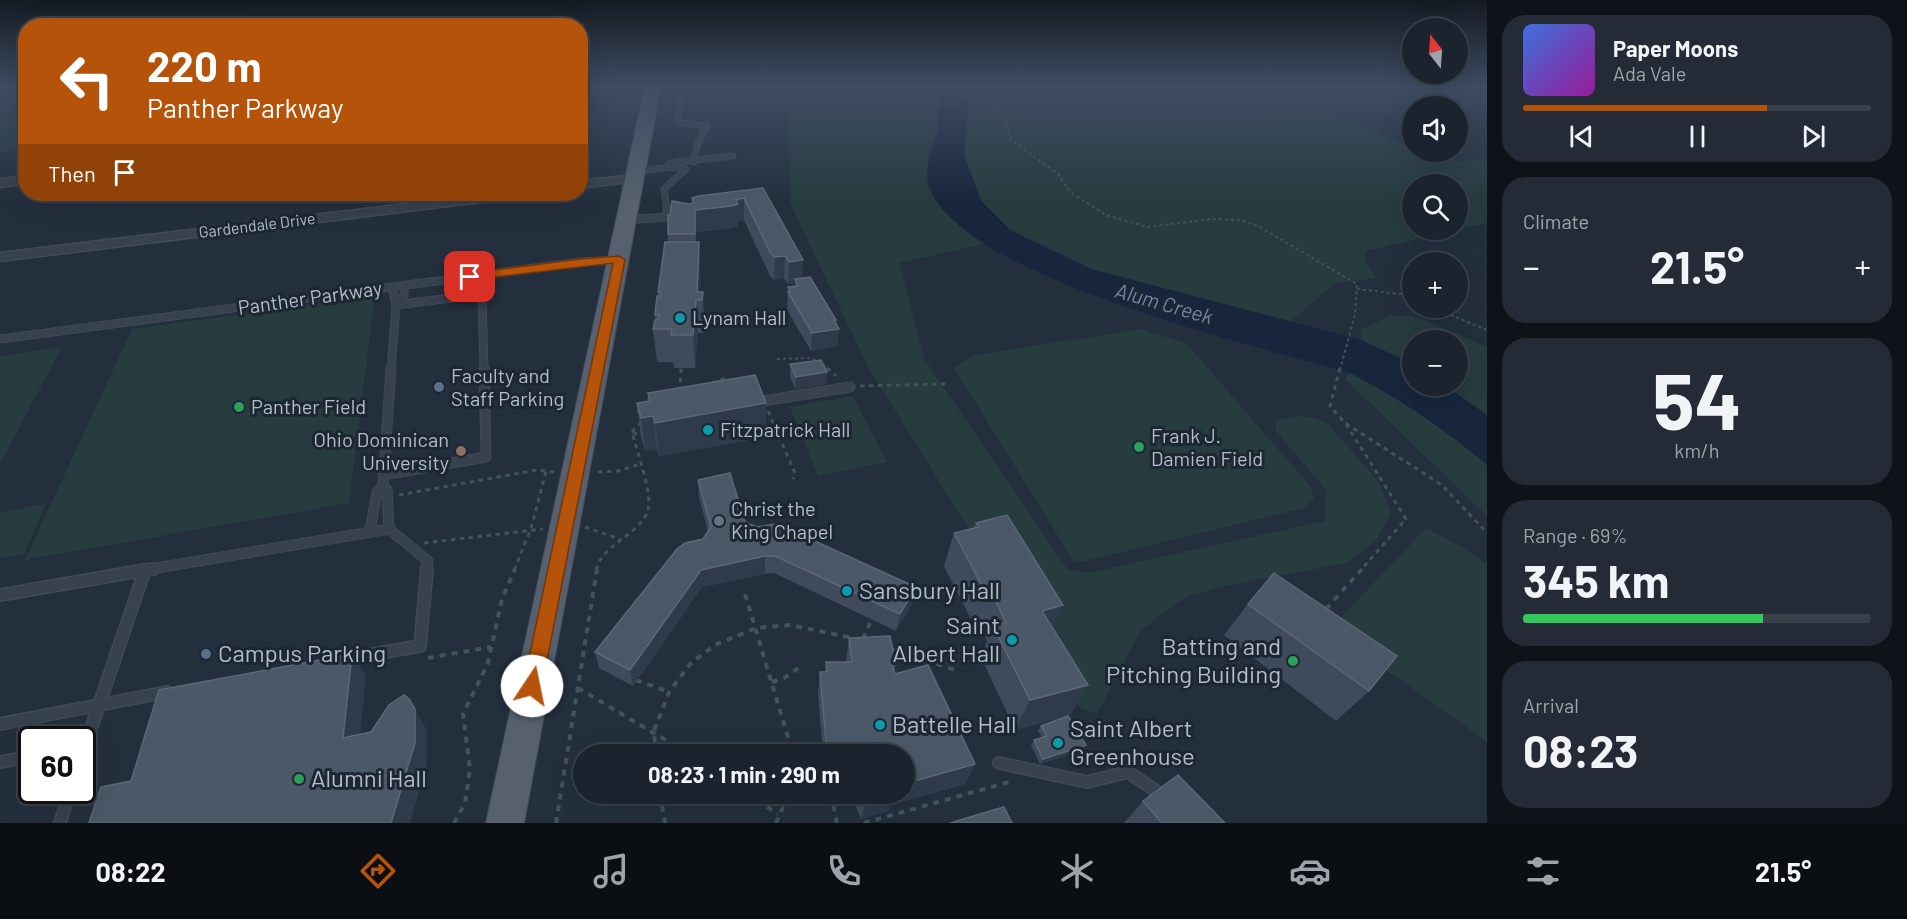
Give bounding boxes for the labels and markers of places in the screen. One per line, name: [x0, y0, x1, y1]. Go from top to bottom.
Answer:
pin: [444, 251, 495, 302]
place label: Lynam Hall: [692, 305, 786, 329]
marker: Lynam Hall: [673, 311, 687, 325]
place label: Faculty and Staff Parking: [451, 363, 564, 410]
marker: Faculty and Staff Parking: [432, 380, 446, 394]
place label: Panther Field: [251, 394, 366, 418]
marker: Panther Field: [232, 400, 246, 414]
place label: Fitzpatrick Hall: [720, 417, 850, 441]
marker: Fitzpatrick Hall: [701, 423, 715, 437]
place label: Frank J. Damien Field: [1151, 423, 1263, 470]
place label: Ohio Dominican University: [314, 427, 449, 474]
marker: Frank J. Damien Field: [1132, 440, 1146, 454]
marker: Ohio Dominican University: [454, 444, 468, 458]
place label: Christ the King Chapel: [731, 496, 833, 543]
marker: Christ the King Chapel: [712, 514, 726, 528]
place label: Sansbury Hall: [859, 575, 1000, 604]
marker: Sansbury Hall: [840, 584, 854, 598]
place label: Saint Albert Hall: [893, 610, 1000, 667]
place label: Batting and Pitching Building: [1106, 631, 1281, 688]
marker: Saint Albert Hall: [1005, 633, 1019, 647]
place label: Campus Parking: [218, 638, 386, 667]
marker: Campus Parking: [199, 647, 213, 661]
marker: Batting and Pitching Building: [1286, 654, 1300, 668]
place label: Battelle Hall: [892, 709, 1017, 738]
place label: Saint Albert Greenhouse: [1070, 713, 1195, 770]
marker: Battelle Hall: [873, 718, 887, 732]
marker: Saint Albert Greenhouse: [1051, 736, 1065, 750]
place label: Alumni Hall: [311, 763, 427, 792]
marker: Alumni Hall: [292, 772, 306, 786]

